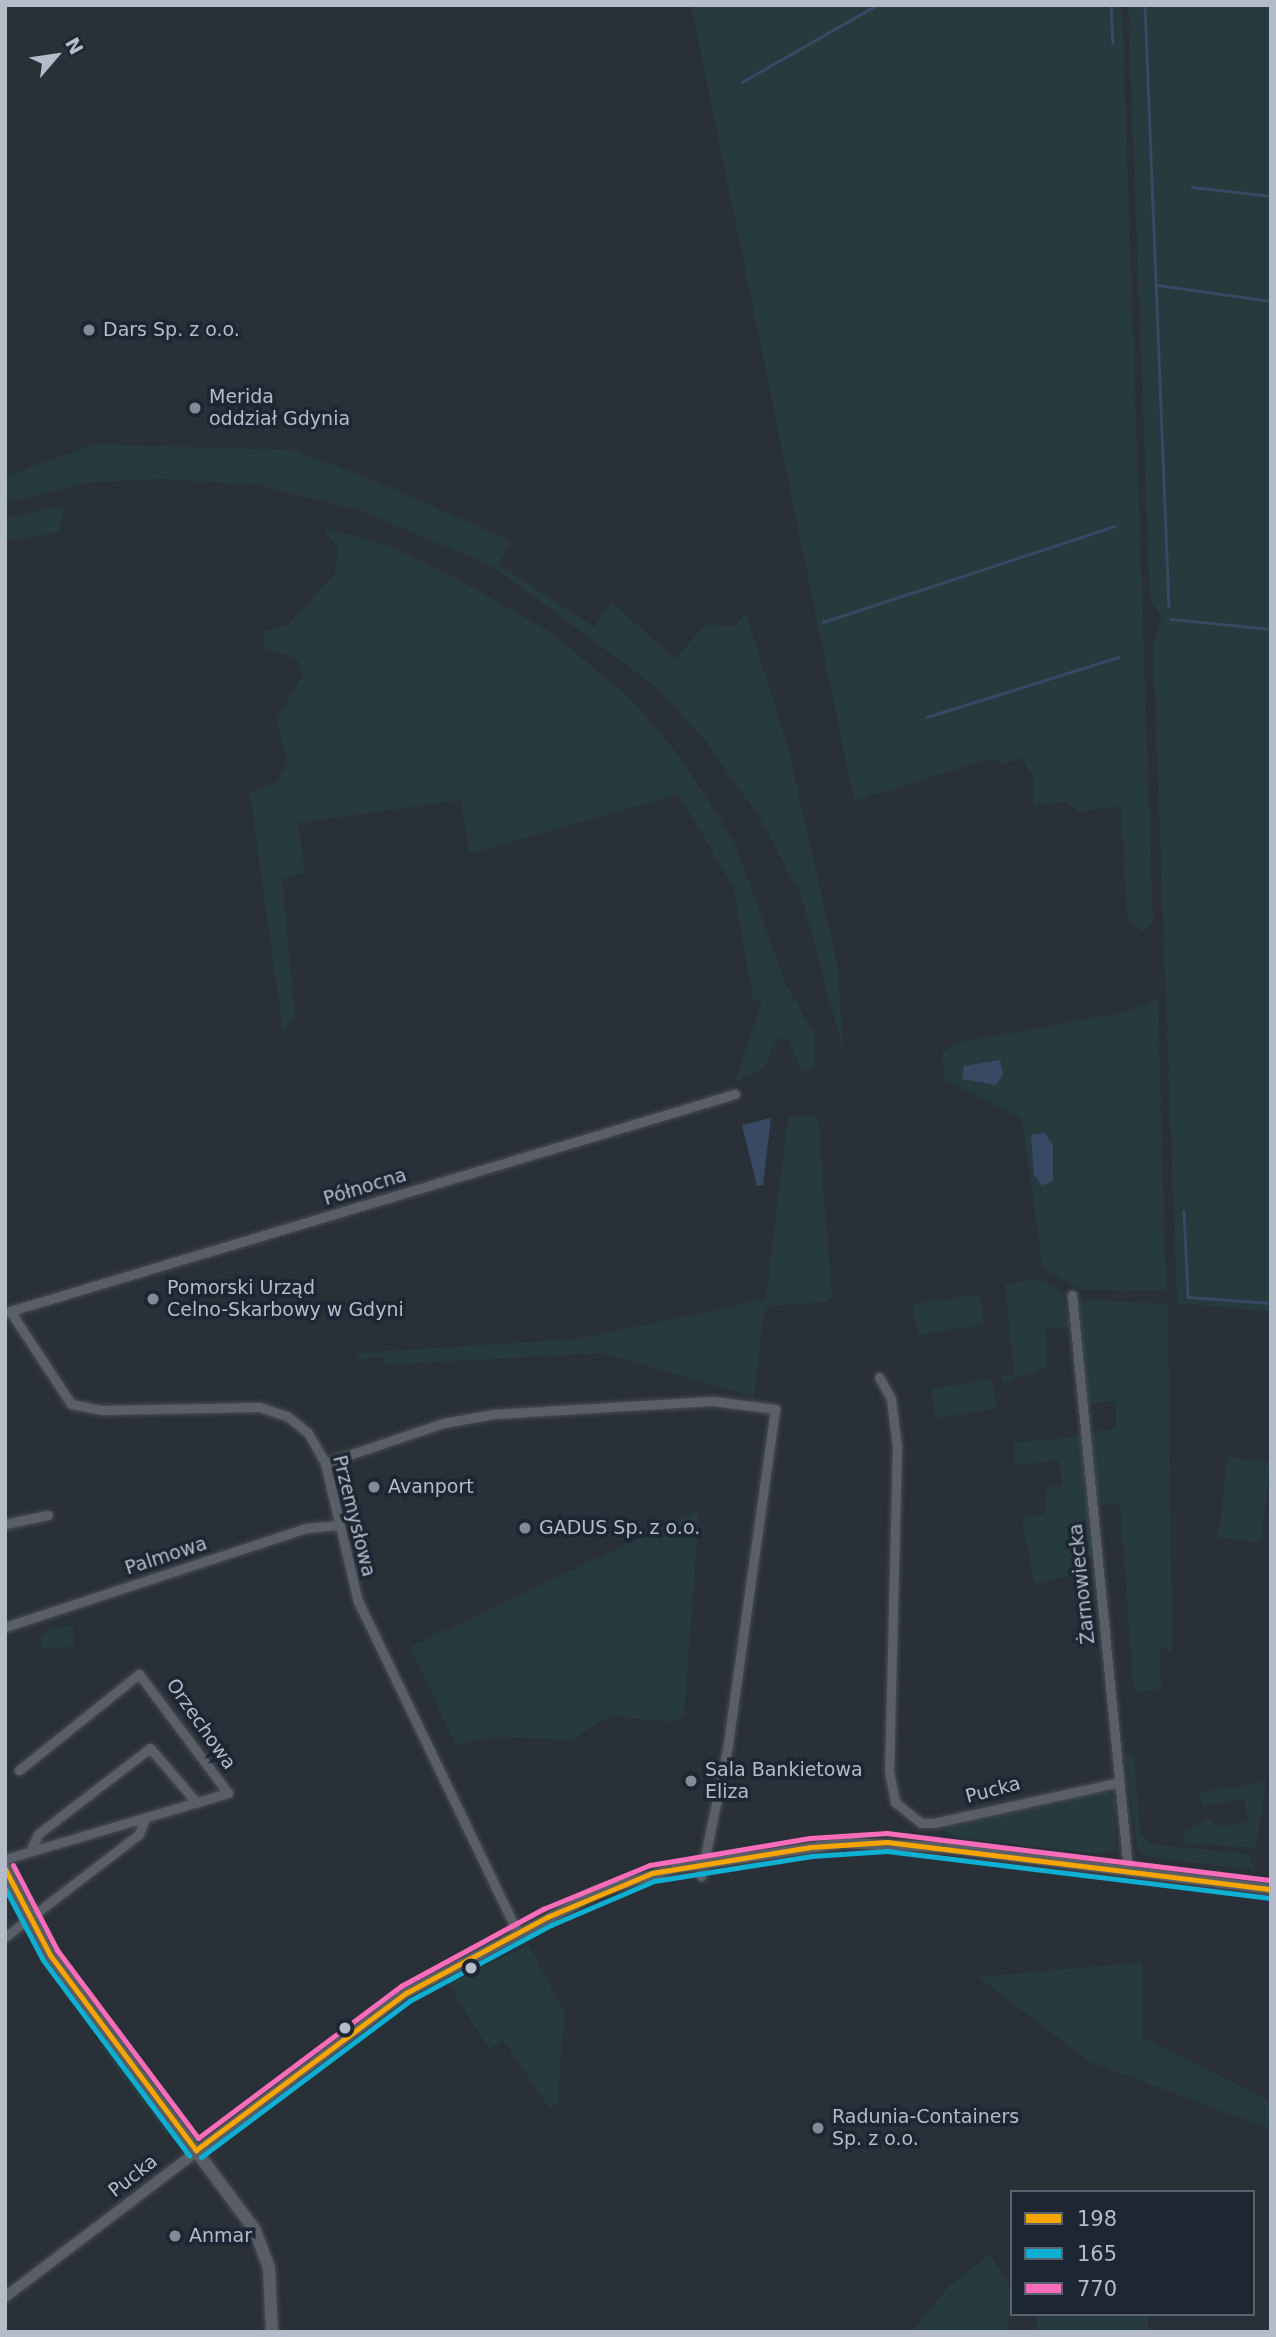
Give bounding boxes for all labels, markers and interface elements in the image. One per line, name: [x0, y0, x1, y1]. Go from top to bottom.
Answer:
north arrow: [21, 21, 91, 91]
text: N: [61, 34, 88, 58]
place label: Dars Sp. z o.o.: [103, 319, 240, 341]
marker: Dars Sp. z o.o.: [81, 322, 97, 338]
place label: Merida oddział Gdynia: [209, 386, 350, 430]
marker: Merida oddział Gdynia: [187, 400, 203, 416]
street label: Północna: [321, 1164, 409, 1210]
place label: Pomorski Urząd Celno-Skarbowy w Gdyni: [167, 1277, 404, 1321]
marker: Pomorski Urząd Celno-Skarbowy w Gdyni: [145, 1291, 161, 1307]
street label: Przemysłowa: [328, 1453, 380, 1579]
place label: Avanport: [388, 1476, 474, 1498]
marker: Avanport: [366, 1479, 382, 1495]
place label: GADUS Sp. z o.o.: [539, 1517, 700, 1539]
marker: GADUS Sp. z o.o.: [517, 1520, 533, 1536]
street label: Żarnowiecka: [1064, 1523, 1100, 1645]
street label: Palmowa: [122, 1532, 210, 1580]
street label: Orzechowa: [161, 1674, 241, 1774]
place label: Sala Bankietowa Eliza: [705, 1759, 863, 1803]
street label: Pucka: [963, 1772, 1023, 1808]
marker: Sala Bankietowa Eliza: [683, 1773, 699, 1789]
unlabelled marker: [464, 1961, 478, 1975]
unlabelled marker: [338, 2021, 352, 2035]
place label: Radunia-Containers Sp. z o.o.: [832, 2106, 1019, 2150]
marker: Radunia-Containers Sp. z o.o.: [810, 2120, 826, 2136]
street label: Pucka: [104, 2150, 162, 2202]
legend: [1010, 2190, 1255, 2316]
text: 198: [1077, 2207, 1117, 2231]
place label: Anmar: [189, 2225, 252, 2247]
marker: Anmar: [167, 2228, 183, 2244]
text: 165: [1077, 2242, 1117, 2266]
text: 770: [1077, 2277, 1117, 2301]

